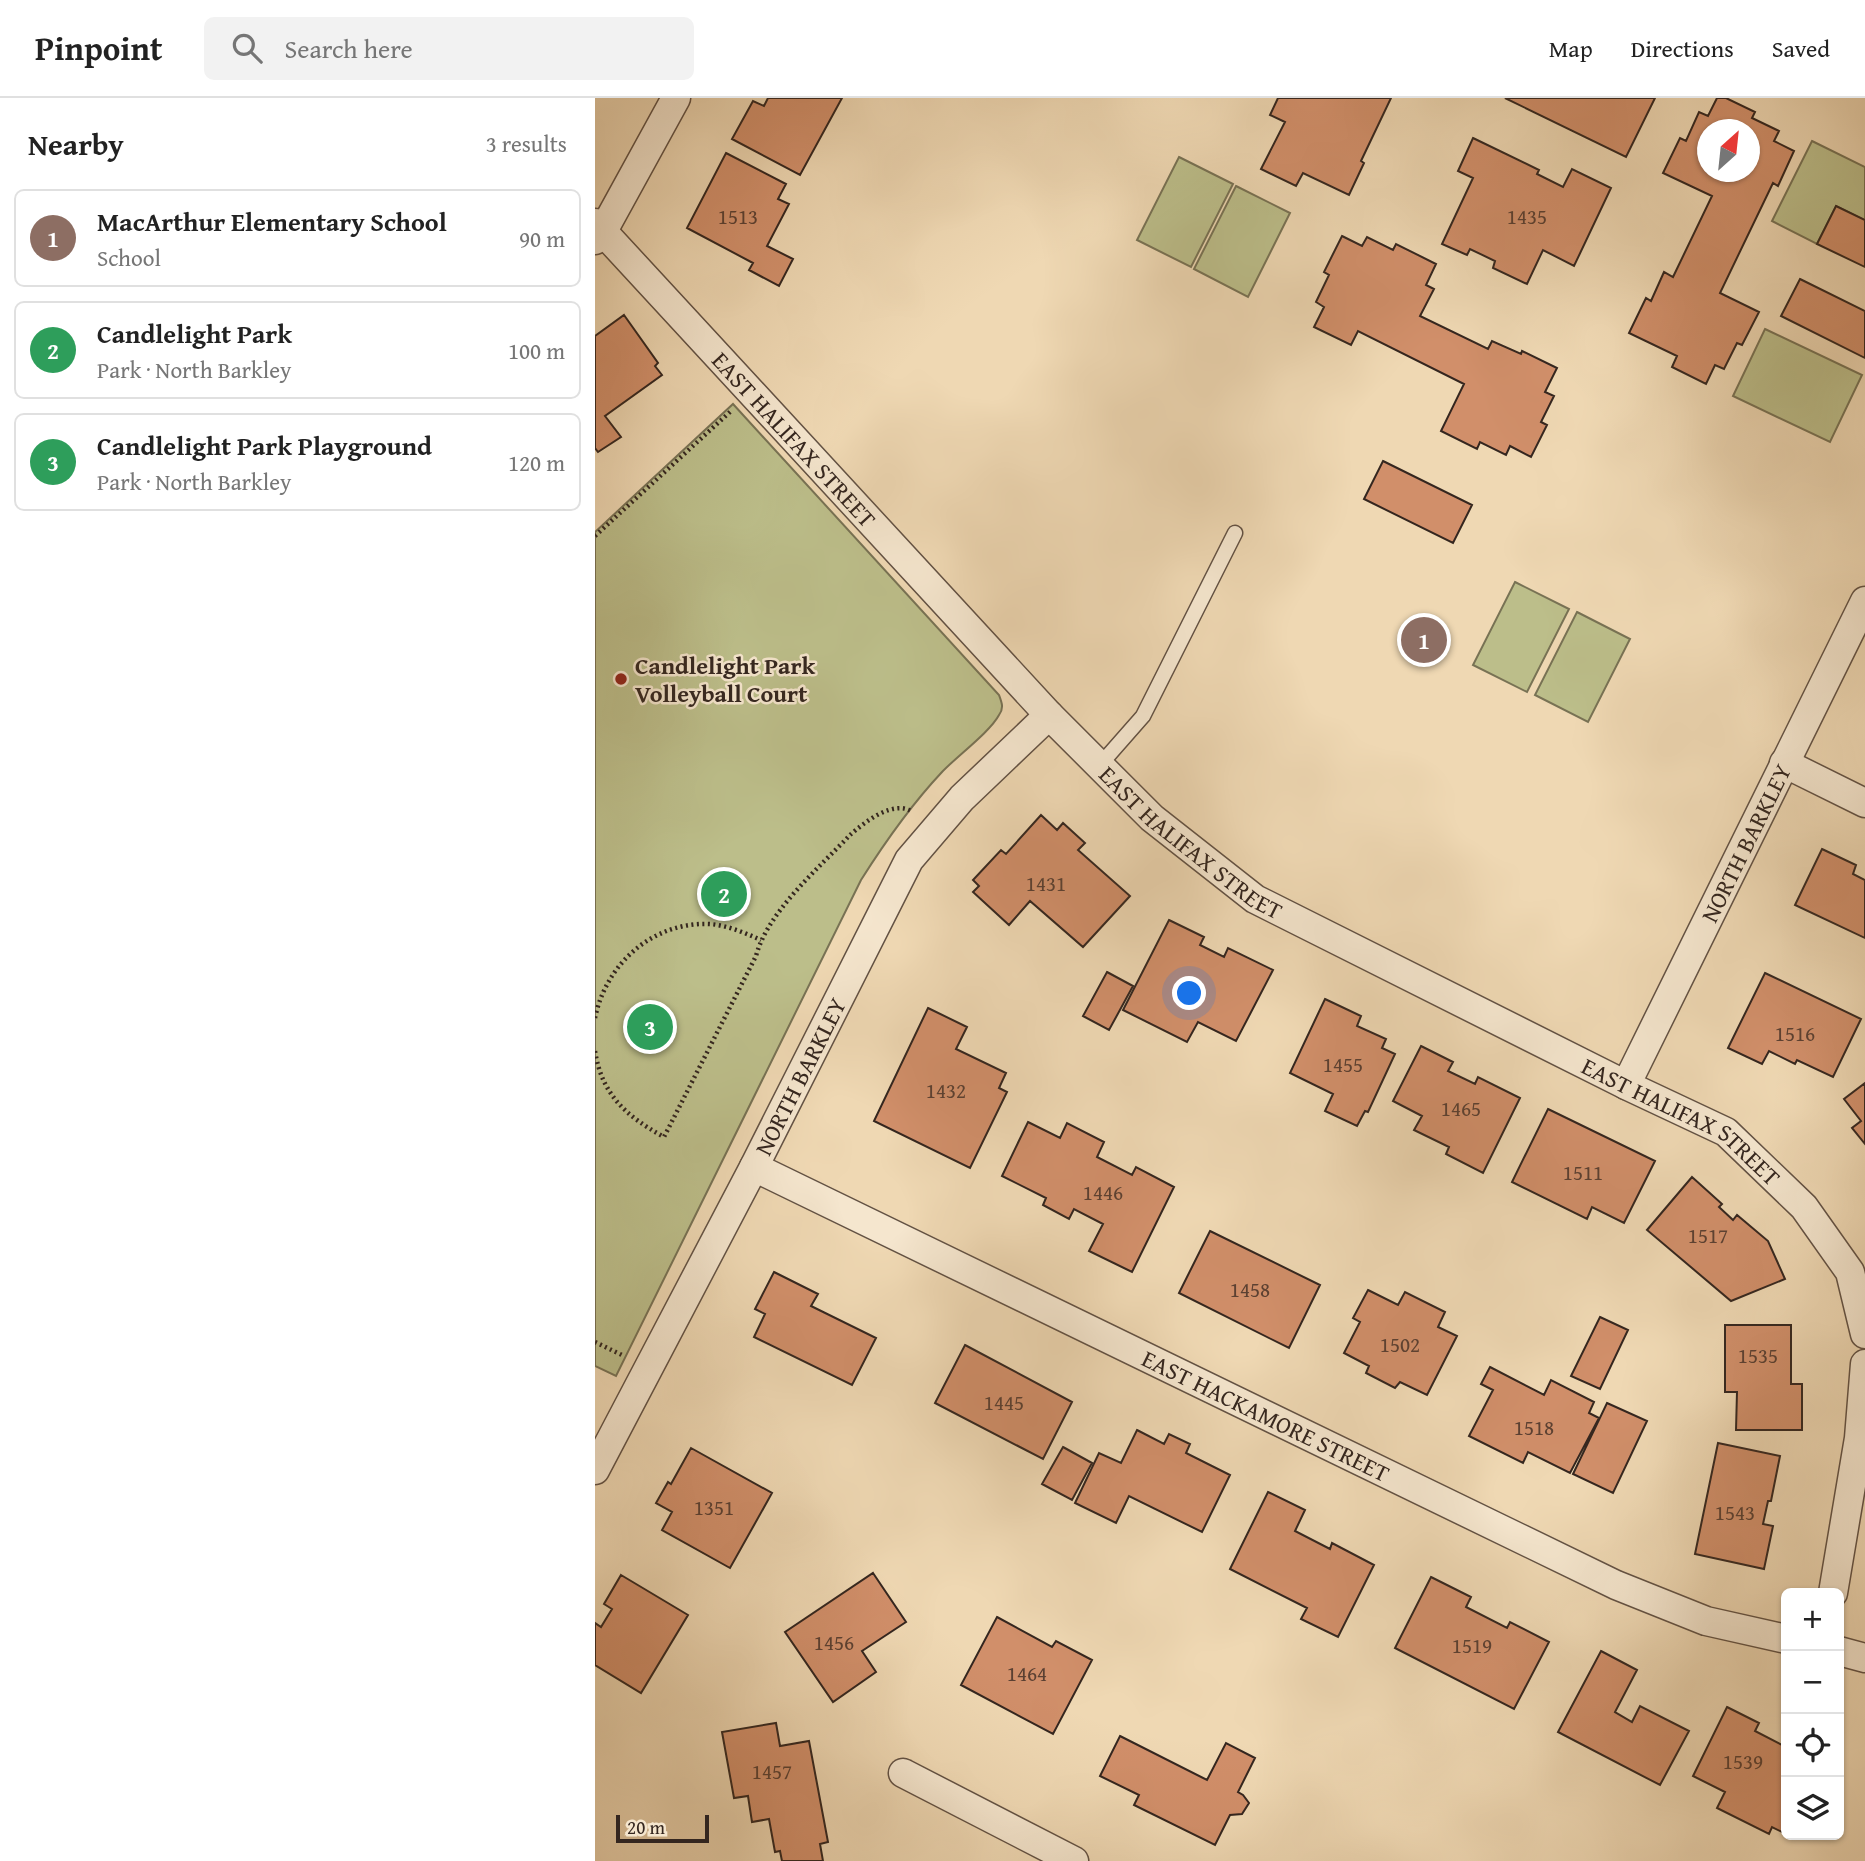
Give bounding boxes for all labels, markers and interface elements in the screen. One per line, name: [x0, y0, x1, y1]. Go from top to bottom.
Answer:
search box: [204, 17, 694, 80]
text: Pinpoint: [35, 24, 162, 72]
icon: search: [228, 29, 266, 67]
text: Search here: [284, 29, 413, 68]
text: Map: [1549, 31, 1593, 66]
text: Directions: [1631, 31, 1734, 66]
text: Saved: [1772, 31, 1830, 66]
north arrow: [1697, 119, 1760, 182]
text: Nearby: [28, 122, 124, 166]
text: 3 results: [486, 127, 567, 160]
house number: 1513: [718, 201, 758, 232]
house number: 1435: [1507, 201, 1547, 232]
text: MacArthur Elementary School: [97, 202, 447, 241]
text: 1: [47, 222, 59, 255]
text: 90 m: [519, 222, 565, 255]
text: School: [97, 241, 161, 274]
text: Candlelight Park: [97, 314, 292, 353]
text: 2: [47, 334, 59, 367]
text: 100 m: [508, 334, 565, 367]
street label: EAST HALIFAX STREET: [704, 343, 885, 535]
text: Park · North Barkley: [97, 353, 291, 386]
text: Candlelight Park Playground: [97, 426, 432, 465]
text: 3: [47, 446, 59, 479]
text: 120 m: [508, 446, 565, 479]
text: Park · North Barkley: [97, 465, 291, 498]
pin: 1: [1401, 614, 1447, 666]
place label: Candlelight Park Volleyball Court: [635, 648, 815, 711]
marker: Candlelight Park Volleyball Court: [613, 671, 629, 687]
street label: EAST HALIFAX STREET: [1091, 757, 1289, 928]
street label: NORTH BARKLEY: [1692, 758, 1799, 928]
pin: 2: [701, 868, 747, 920]
house number: 1431: [1026, 868, 1066, 899]
your location: [1172, 976, 1206, 1010]
street label: NORTH BARKLEY: [745, 991, 854, 1161]
pin: 3: [627, 1001, 673, 1053]
house number: 1516: [1775, 1018, 1815, 1049]
street label: EAST HALIFAX STREET: [1576, 1048, 1789, 1193]
house number: 1455: [1323, 1049, 1363, 1080]
house number: 1432: [926, 1075, 966, 1106]
house number: 1465: [1441, 1093, 1481, 1124]
house number: 1511: [1563, 1157, 1603, 1188]
house number: 1446: [1083, 1177, 1123, 1208]
house number: 1517: [1688, 1220, 1728, 1251]
house number: 1458: [1230, 1274, 1270, 1305]
house number: 1502: [1380, 1329, 1420, 1360]
street label: EAST HACKAMORE STREET: [1136, 1340, 1396, 1490]
house number: 1535: [1738, 1340, 1778, 1371]
house number: 1445: [984, 1387, 1024, 1418]
house number: 1518: [1514, 1412, 1554, 1443]
house number: 1351: [694, 1492, 734, 1523]
house number: 1543: [1715, 1497, 1755, 1528]
map controls: [1781, 1588, 1844, 1840]
button: +: [1781, 1588, 1844, 1651]
house number: 1456: [814, 1627, 854, 1658]
house number: 1519: [1452, 1630, 1492, 1661]
button: −: [1781, 1651, 1844, 1714]
house number: 1464: [1007, 1658, 1047, 1689]
button: locate: [1781, 1714, 1844, 1777]
house number: 1539: [1723, 1746, 1763, 1777]
house number: 1457: [752, 1756, 792, 1787]
button: layers: [1781, 1777, 1844, 1840]
scale bar: [616, 1812, 709, 1844]
text: 20 m: [627, 1813, 665, 1841]

